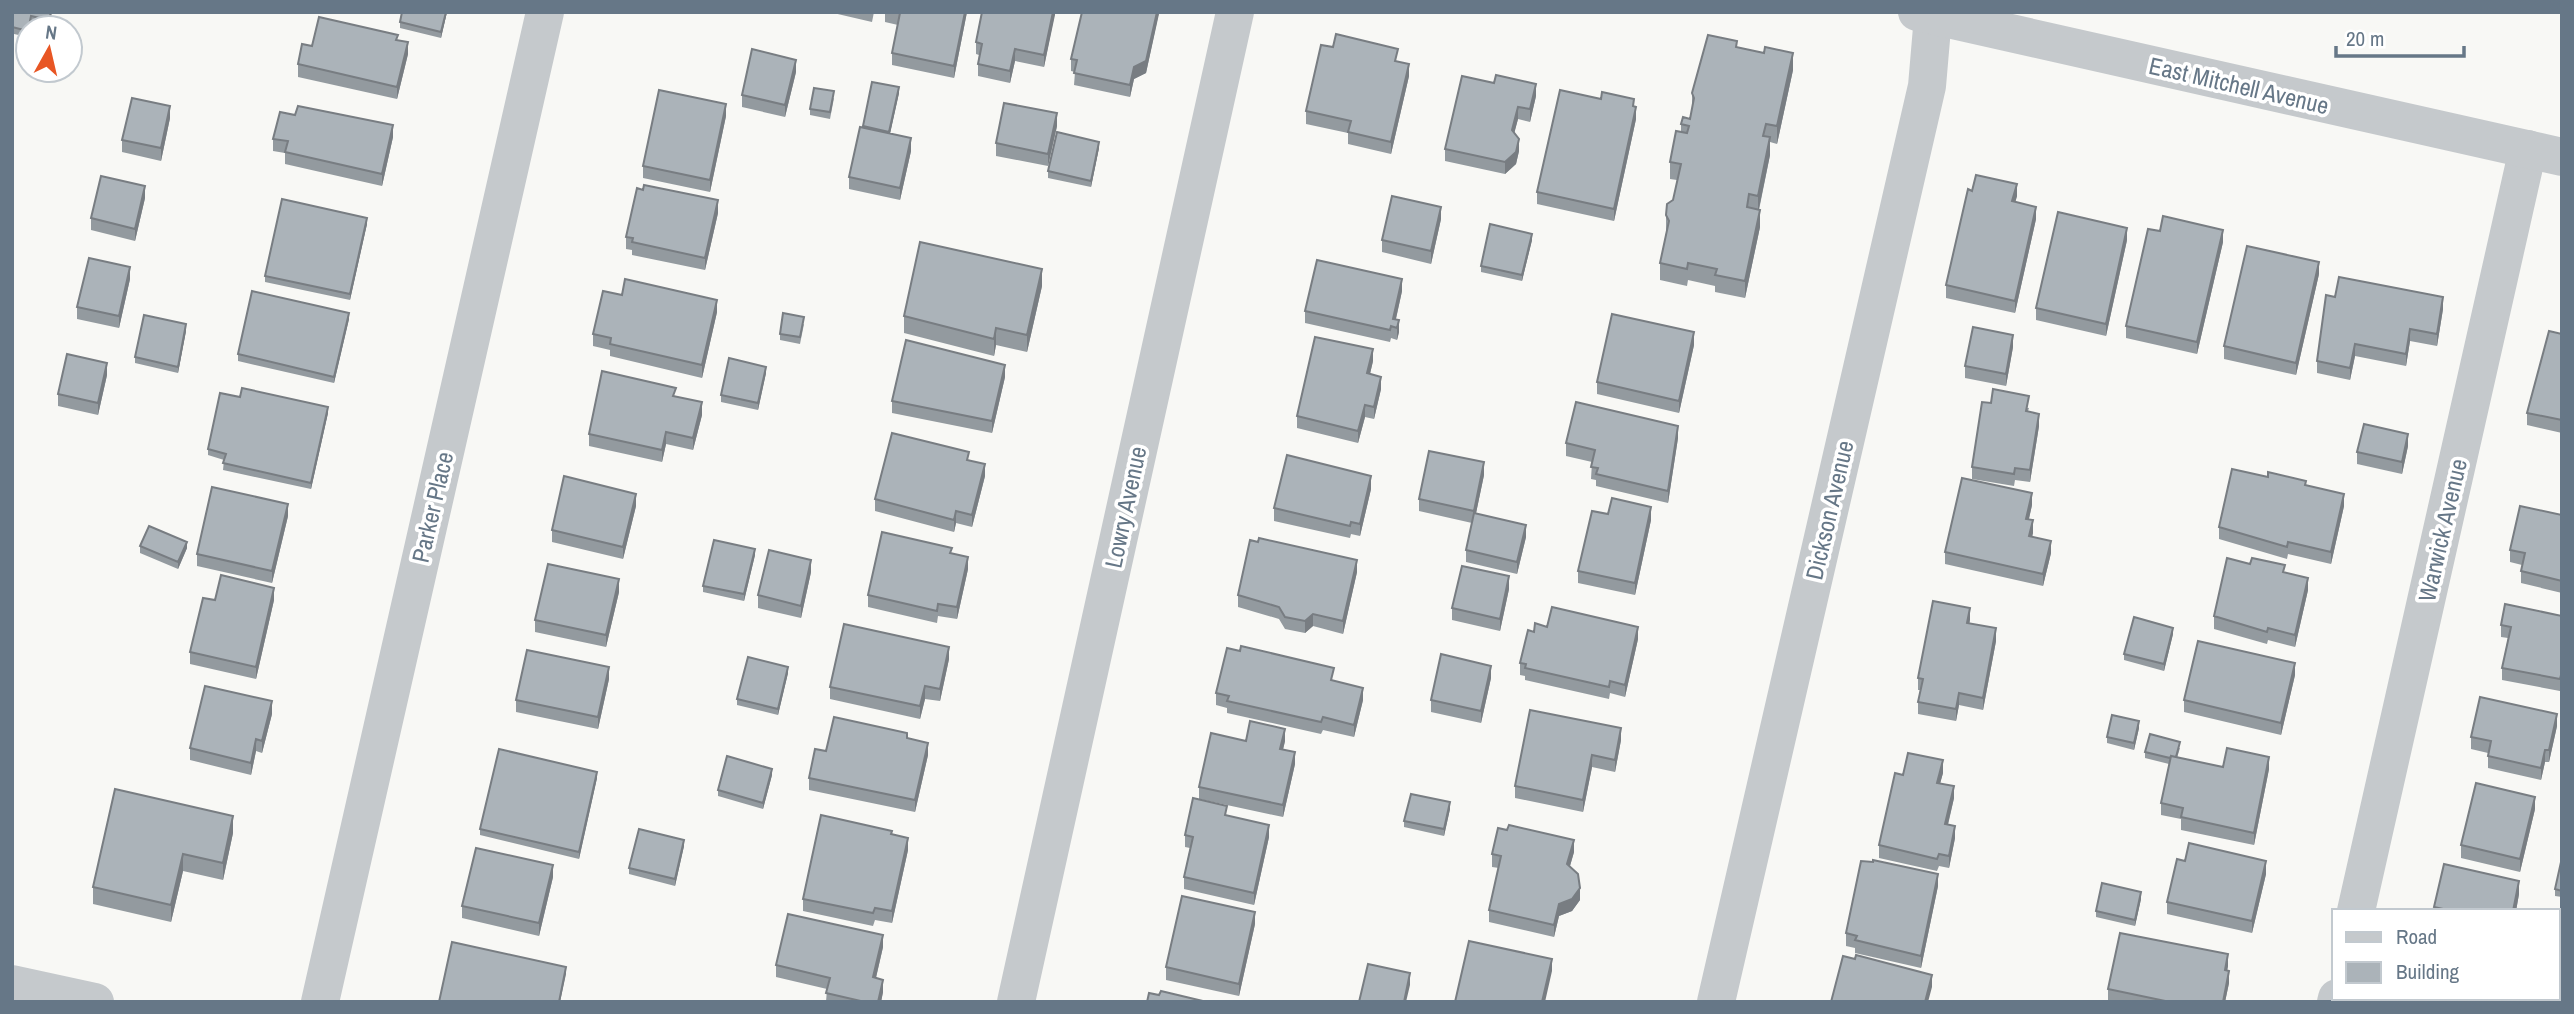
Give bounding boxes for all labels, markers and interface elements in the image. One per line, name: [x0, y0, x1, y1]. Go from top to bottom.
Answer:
north arrow: [14, 14, 84, 84]
scale bar: [2336, 14, 2464, 58]
text: N: [44, 19, 59, 46]
text: 20 m: [2346, 24, 2384, 53]
street label: East Mitchell Avenue: [2146, 49, 2332, 121]
street label: Dickson Avenue: [1797, 437, 1861, 583]
street label: Lowry Avenue: [1097, 443, 1153, 571]
street label: Parker Place: [404, 449, 460, 565]
street label: Warwick Avenue: [2410, 456, 2474, 604]
legend: [2332, 909, 2560, 1000]
text: Road: [2396, 922, 2437, 951]
text: Building: [2396, 957, 2460, 986]

